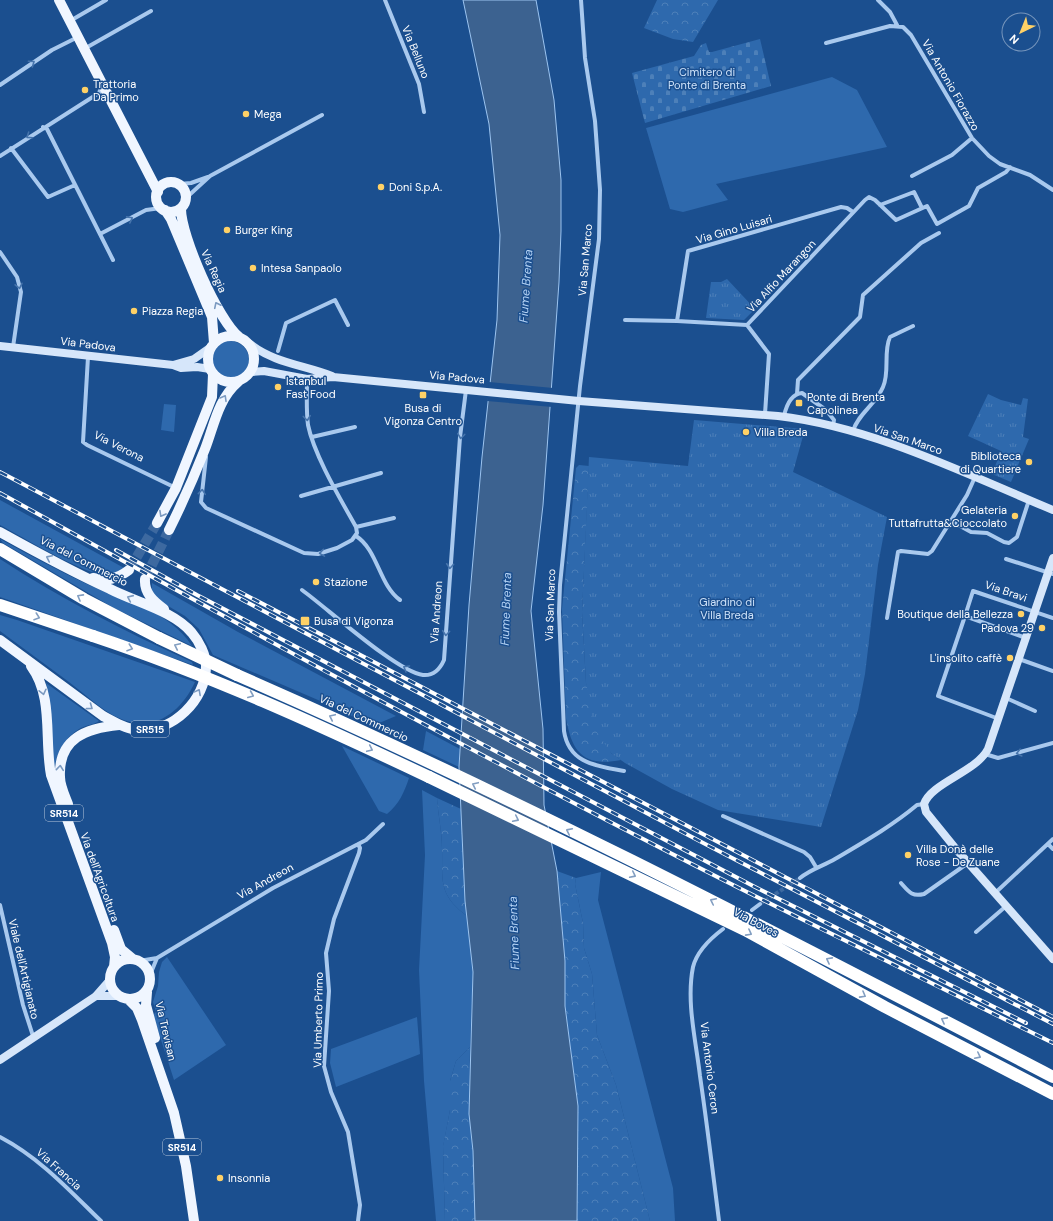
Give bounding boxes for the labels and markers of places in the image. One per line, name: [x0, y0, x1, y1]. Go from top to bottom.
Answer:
place label: Trattoria Da Primo: [93, 77, 139, 104]
marker: Trattoria Da Primo: [80, 85, 90, 95]
place label: Mega: [254, 107, 282, 121]
marker: Mega: [241, 109, 251, 119]
place label: Doni S.p.A.: [389, 180, 442, 194]
marker: Doni S.p.A.: [376, 182, 386, 192]
place label: Burger King: [235, 223, 293, 237]
marker: Burger King: [222, 225, 232, 235]
place label: Intesa Sanpaolo: [261, 261, 342, 275]
marker: Intesa Sanpaolo: [248, 263, 258, 273]
place label: Piazza Regia: [142, 304, 203, 318]
marker: Piazza Regia: [129, 306, 139, 316]
place label: Istanbul Fast Food: [286, 374, 336, 401]
marker: Istanbul Fast Food: [273, 382, 283, 392]
marker: Busa di Vigonza Centro: [418, 390, 428, 400]
place label: Ponte di Brenta Capolinea: [807, 390, 885, 417]
marker: Ponte di Brenta Capolinea: [794, 398, 804, 408]
place label: Busa di Vigonza Centro: [384, 401, 462, 428]
place label: Villa Breda: [754, 425, 807, 439]
marker: Villa Breda: [741, 427, 751, 437]
place label: Biblioteca di Quartiere: [960, 449, 1021, 476]
marker: Biblioteca di Quartiere: [1024, 457, 1034, 467]
place label: Gelateria Tuttafrutta&Cioccolato: [889, 503, 1007, 530]
marker: Gelateria Tuttafrutta&Cioccolato: [1010, 511, 1020, 521]
place label: Stazione: [324, 575, 367, 589]
marker: Stazione: [311, 577, 321, 587]
place label: Boutique della Bellezza: [897, 607, 1013, 621]
marker: Boutique della Bellezza: [1016, 609, 1026, 619]
place label: Busa di Vigonza: [314, 614, 394, 628]
marker: Busa di Vigonza: [299, 615, 311, 627]
place label: Padova 29: [981, 621, 1034, 635]
marker: Padova 29: [1037, 623, 1047, 633]
place label: L'insolito caffè: [930, 651, 1002, 665]
marker: L'insolito caffè: [1005, 653, 1015, 663]
place label: Villa Donà delle Rose - De Zuane: [916, 842, 1000, 869]
marker: Villa Donà delle Rose - De Zuane: [903, 850, 913, 860]
place label: Insonnia: [228, 1171, 270, 1185]
marker: Insonnia: [215, 1173, 225, 1183]

